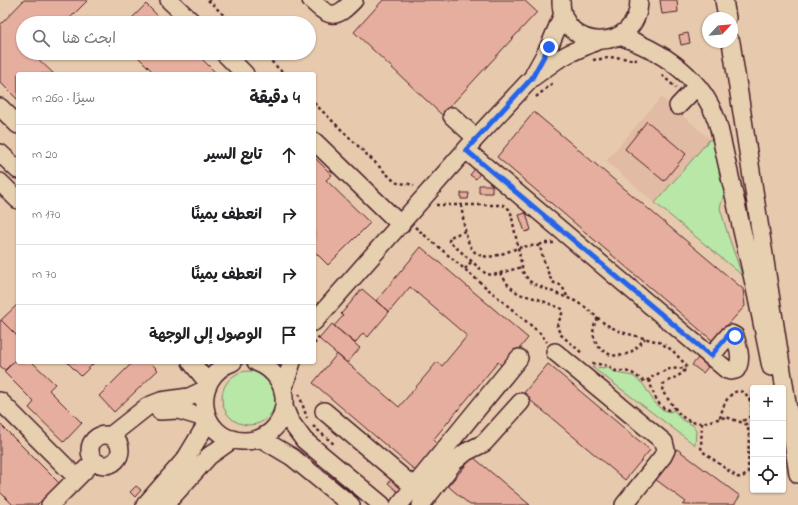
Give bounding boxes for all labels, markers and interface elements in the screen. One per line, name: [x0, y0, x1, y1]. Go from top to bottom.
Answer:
north arrow: [702, 12, 738, 48]
search box: [16, 16, 316, 60]
icon: search: [30, 27, 52, 49]
text: ابحث هنا: [62, 28, 116, 50]
route end: [540, 38, 558, 56]
text: 4 دقيقة: [250, 86, 300, 111]
text: سيرًا · 260 m: [32, 89, 95, 108]
text: تابع السير: [205, 144, 262, 166]
icon: ahead: [278, 144, 300, 166]
text: 20 m: [32, 145, 57, 164]
text: انعطف يمينًا: [191, 204, 262, 226]
icon: right: [278, 204, 300, 226]
text: 170 m: [32, 205, 60, 224]
text: انعطف يمينًا: [191, 264, 262, 286]
icon: right: [278, 264, 300, 286]
text: 70 m: [32, 265, 56, 284]
text: الوصول إلى الوجهة: [149, 324, 262, 346]
icon: arrive: [278, 324, 300, 346]
route start: [726, 327, 744, 345]
map controls: [750, 385, 786, 493]
button: +: [750, 385, 786, 421]
button: −: [750, 421, 786, 457]
button: locate: [750, 457, 786, 493]

